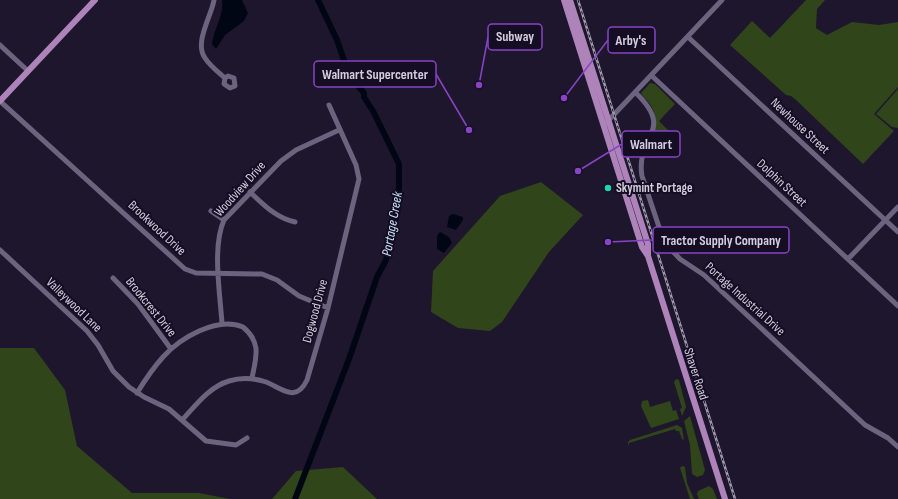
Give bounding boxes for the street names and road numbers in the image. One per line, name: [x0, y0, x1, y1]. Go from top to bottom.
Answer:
street label: Newhouse Street: [767, 95, 833, 157]
street label: Dolphin Street: [754, 156, 810, 210]
street label: Woodview Drive: [211, 158, 269, 220]
street label: Brookwood Drive: [125, 197, 189, 259]
street label: Portage Industrial Drive: [702, 259, 788, 339]
street label: Valleywood Lane: [43, 274, 105, 336]
street label: Brookcrest Drive: [122, 274, 180, 340]
street label: Dogwood Drive: [299, 278, 331, 344]
street label: Shaver Road: [680, 346, 712, 402]

